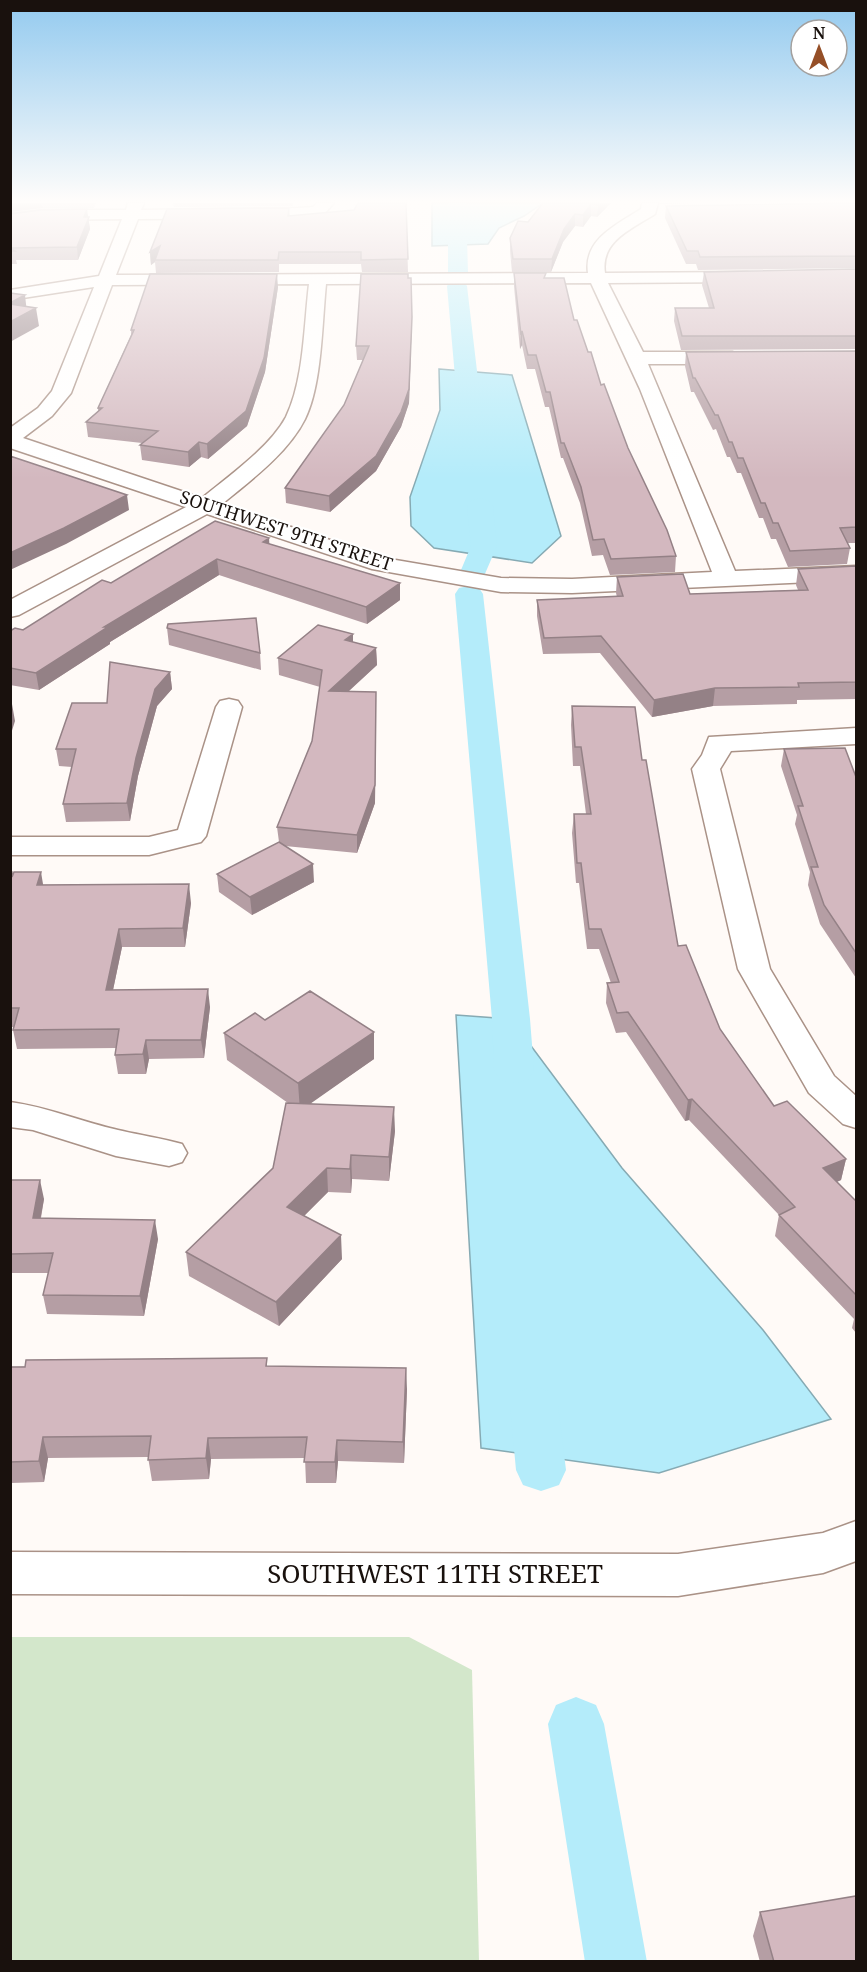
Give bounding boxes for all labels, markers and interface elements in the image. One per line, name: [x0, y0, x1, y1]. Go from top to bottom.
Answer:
north arrow: [789, 18, 849, 78]
text: N: [813, 22, 826, 44]
street label: SOUTHWEST 9TH STREET: [177, 484, 396, 576]
street label: SOUTHWEST 11TH STREET: [267, 1555, 603, 1591]

